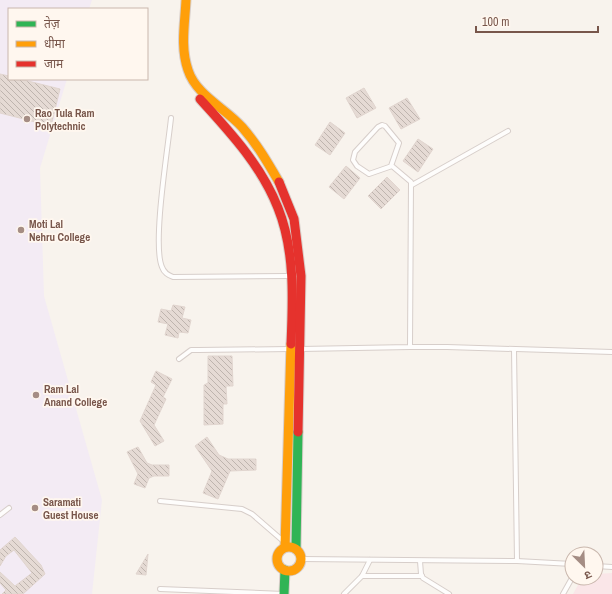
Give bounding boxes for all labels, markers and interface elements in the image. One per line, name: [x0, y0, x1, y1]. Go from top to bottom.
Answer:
legend: [8, 8, 148, 80]
scale bar: [476, 8, 598, 34]
text: 100 m: [482, 14, 509, 30]
text: तेज़: [44, 16, 61, 32]
text: धीमा: [44, 36, 66, 52]
text: जाम: [44, 56, 64, 72]
place label: Rao Tula Ram Polytechnic: [35, 106, 95, 133]
marker: Rao Tula Ram Polytechnic: [22, 114, 32, 124]
place label: Moti Lal Nehru College: [29, 217, 90, 244]
marker: Moti Lal Nehru College: [16, 225, 26, 235]
place label: Ram Lal Anand College: [44, 382, 107, 409]
marker: Ram Lal Anand College: [31, 390, 41, 400]
place label: Saramati Guest House: [43, 495, 99, 522]
marker: Saramati Guest House: [30, 503, 40, 513]
north arrow: [564, 546, 604, 586]
text: उ: [582, 567, 594, 583]

